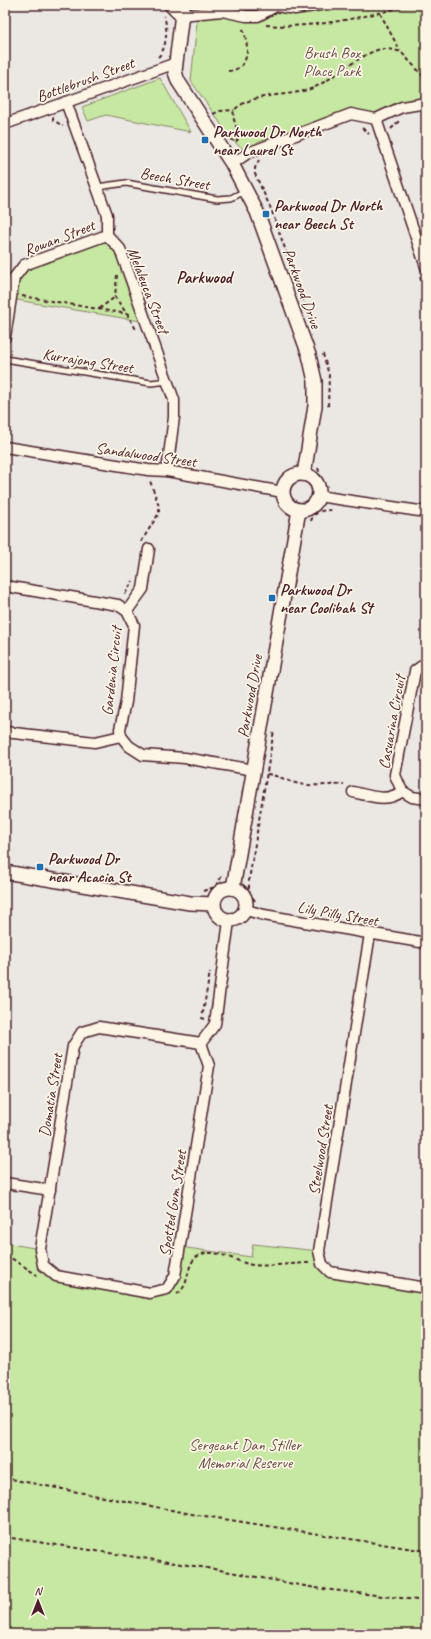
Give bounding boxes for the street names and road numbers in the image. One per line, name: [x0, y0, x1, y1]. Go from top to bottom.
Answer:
street label: Bottlebrush Street: [34, 52, 138, 107]
street label: Beech Street: [139, 163, 213, 195]
street label: Rowan Street: [21, 215, 99, 261]
street label: Melaleuca Street: [122, 244, 175, 339]
street label: Parkwood Drive: [278, 246, 326, 333]
street label: Kurrajong Street: [41, 344, 136, 378]
street label: Sandalwood Street: [94, 438, 199, 472]
street label: Gardenia Circuit: [97, 623, 127, 717]
street label: Parkwood Drive: [233, 652, 267, 739]
street label: Casuarina Circuit: [374, 671, 411, 771]
street label: Lily Pilly Street: [296, 897, 381, 931]
street label: Domatia Street: [35, 1050, 68, 1138]
street label: Steelwood Street: [304, 1102, 338, 1197]
street label: Spotted Gum Street: [155, 1147, 192, 1258]

